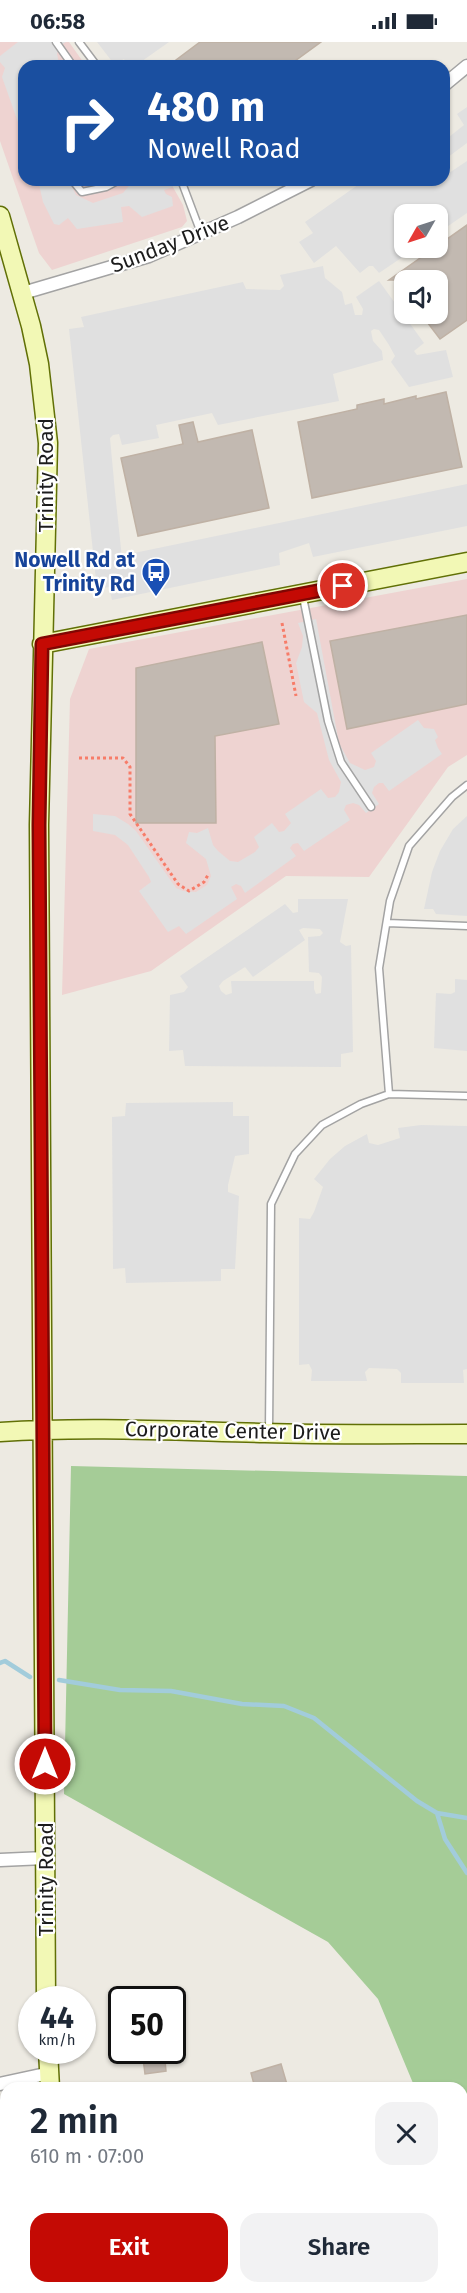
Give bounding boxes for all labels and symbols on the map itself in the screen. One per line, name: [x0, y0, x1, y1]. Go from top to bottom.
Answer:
north arrow: [394, 204, 448, 258]
street label: Sunday Drive: [107, 210, 233, 278]
street label: Trinity Road: [33, 418, 59, 532]
place label: Nowell Rd at Trinity Rd: [14, 547, 136, 597]
bus stop icon: Nowell Rd at Trinity Rd: [140, 556, 172, 598]
pin: [317, 560, 368, 611]
street label: Corporate Center Drive: [125, 1416, 341, 1446]
position arrow: [13, 1732, 77, 1796]
street label: Trinity Road: [33, 1822, 59, 1936]
speed limit sign: 50: [108, 1986, 186, 2064]

